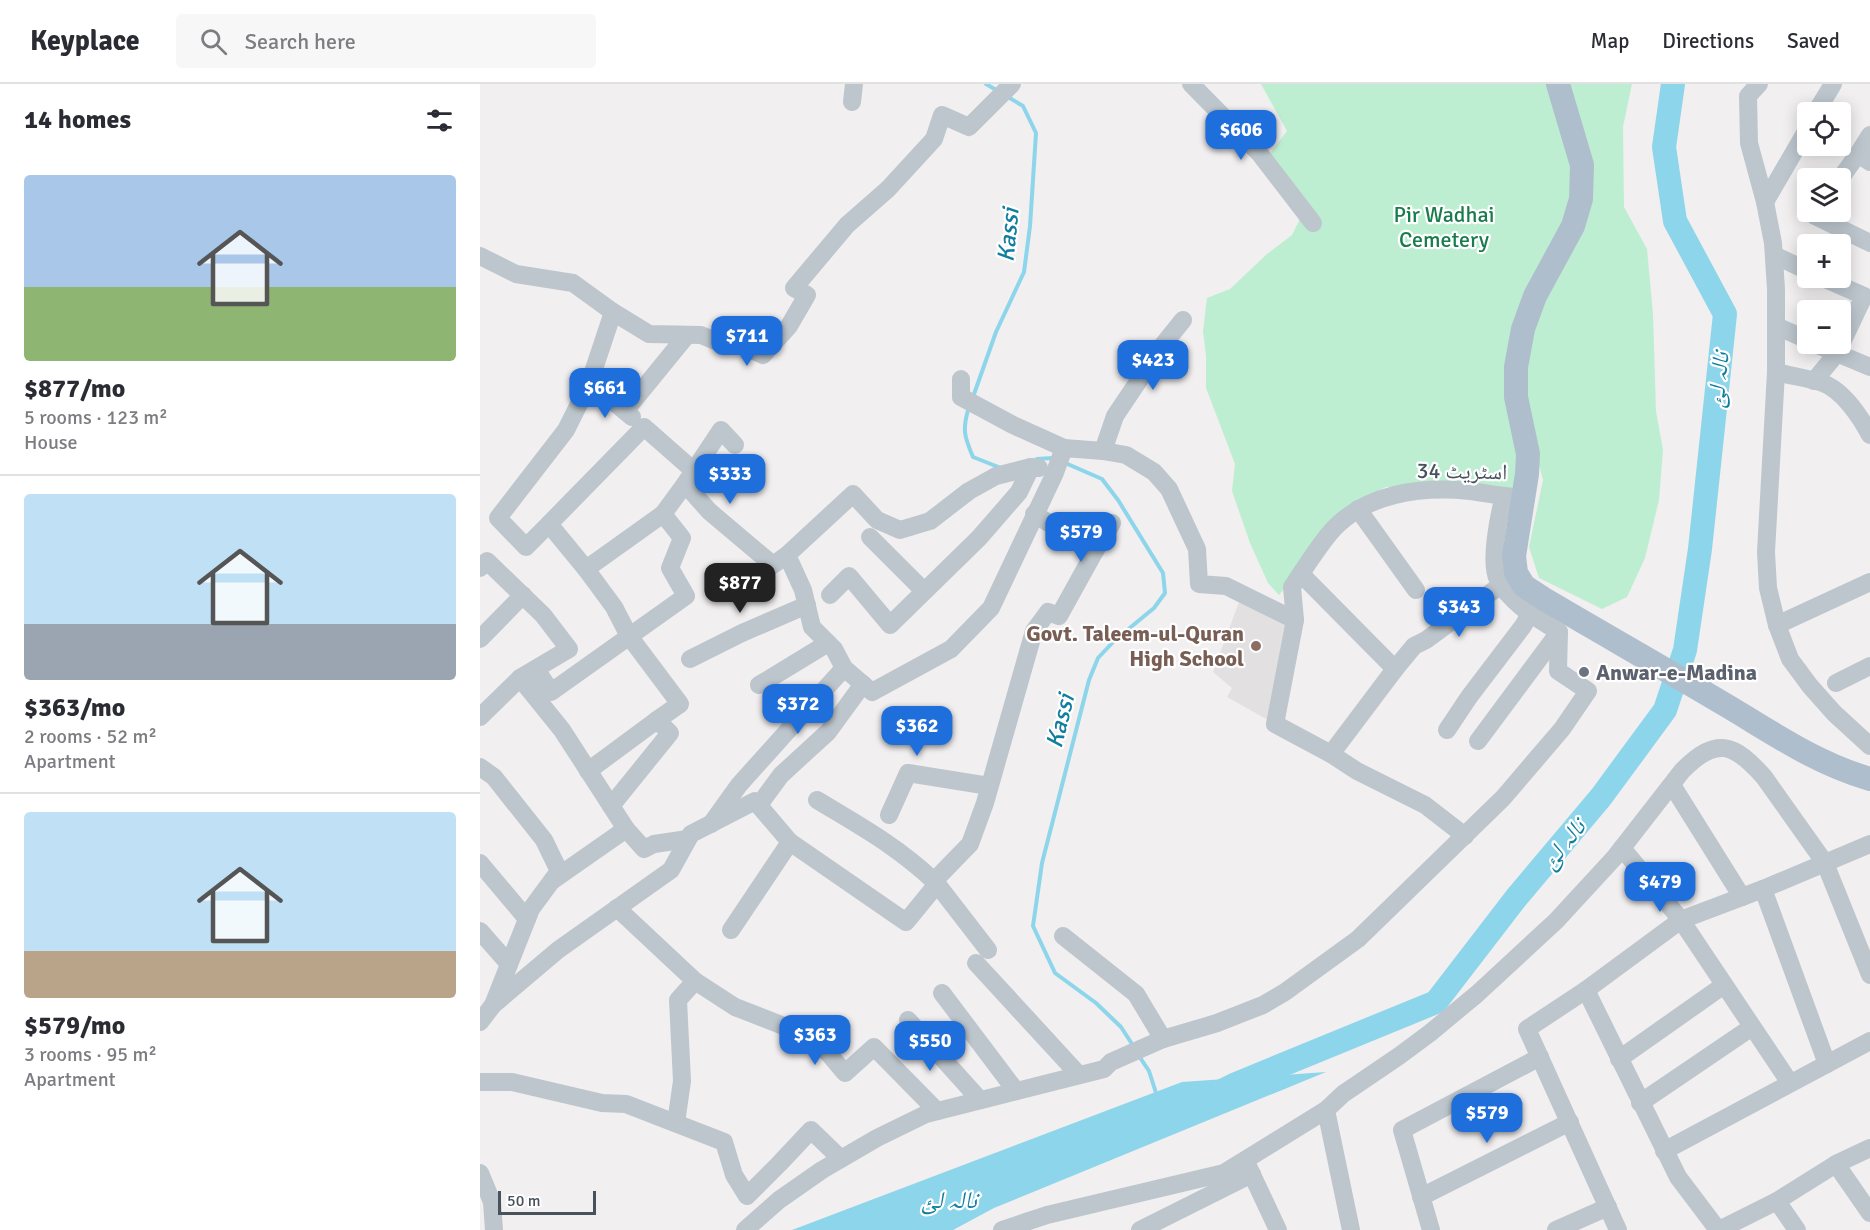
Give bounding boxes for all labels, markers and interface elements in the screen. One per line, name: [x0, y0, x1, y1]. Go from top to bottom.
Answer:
search box: [176, 14, 596, 68]
text: Keyplace: [30, 24, 140, 58]
icon: search: [197, 25, 230, 58]
text: Search here: [245, 28, 356, 55]
text: Map: [1591, 28, 1629, 54]
text: Directions: [1662, 28, 1754, 54]
text: Saved: [1787, 28, 1840, 54]
map controls: [1797, 102, 1851, 354]
button: locate: [1797, 102, 1851, 156]
text: 14 homes: [24, 104, 131, 136]
icon: filters: [423, 104, 456, 137]
pin: $606: [1205, 110, 1277, 161]
text: $606: [1219, 117, 1263, 142]
button: layers: [1797, 168, 1851, 222]
park label: Pir Wadhai Cemetery: [1393, 201, 1495, 253]
water label: Kassi: [990, 204, 1026, 263]
icon: home: [186, 214, 294, 322]
button: +: [1797, 234, 1851, 288]
button: −: [1797, 300, 1851, 354]
pin: $711: [711, 316, 783, 367]
text: $711: [725, 323, 769, 348]
pin: $423: [1117, 340, 1189, 391]
text: $423: [1131, 347, 1175, 372]
water label: نالہ لئ: [1700, 347, 1736, 409]
pin: $661: [569, 368, 641, 419]
text: $877/mo: [24, 373, 125, 405]
text: $661: [583, 375, 627, 400]
text: 5 rooms · 123 m²: [24, 405, 168, 430]
text: House: [24, 430, 78, 455]
pin: $333: [694, 454, 766, 505]
street label: اسٹریٹ 34: [1416, 457, 1508, 485]
text: $333: [708, 461, 752, 486]
pin: $579: [1045, 512, 1117, 563]
text: $579: [1059, 519, 1103, 544]
icon: home: [186, 533, 294, 641]
pin: $877: [704, 563, 776, 614]
text: $877: [718, 570, 762, 595]
pin: $343: [1423, 587, 1495, 638]
text: $343: [1437, 594, 1481, 619]
place label: Govt. Taleem-ul-Quran High School: [1026, 620, 1244, 672]
marker: Govt. Taleem-ul-Quran High School: [1249, 639, 1263, 653]
place label: Anwar-e-Madina: [1596, 659, 1757, 686]
marker: Anwar-e-Madina: [1577, 665, 1591, 679]
pin: $372: [762, 684, 834, 735]
water label: Kassi: [1039, 689, 1082, 751]
text: $372: [776, 691, 820, 716]
text: $363/mo: [24, 692, 125, 724]
pin: $362: [881, 706, 953, 757]
text: $362: [895, 713, 939, 738]
text: 2 rooms · 52 m²: [24, 724, 157, 749]
text: Apartment: [24, 749, 116, 774]
water label: نالہ لئ: [1534, 810, 1595, 875]
icon: home: [186, 851, 294, 959]
pin: $479: [1624, 862, 1696, 913]
text: $479: [1638, 869, 1682, 894]
text: $579/mo: [24, 1010, 125, 1042]
pin: $363: [779, 1015, 851, 1066]
pin: $550: [894, 1021, 966, 1072]
text: $363: [793, 1022, 837, 1047]
text: $550: [908, 1028, 952, 1053]
text: 3 rooms · 95 m²: [24, 1042, 157, 1067]
text: Apartment: [24, 1067, 116, 1092]
pin: $579: [1451, 1093, 1523, 1144]
text: $579: [1465, 1100, 1509, 1125]
water label: نالہ لئ: [921, 1185, 981, 1215]
scale bar: [498, 1188, 596, 1216]
text: 50 m: [507, 1191, 541, 1211]

